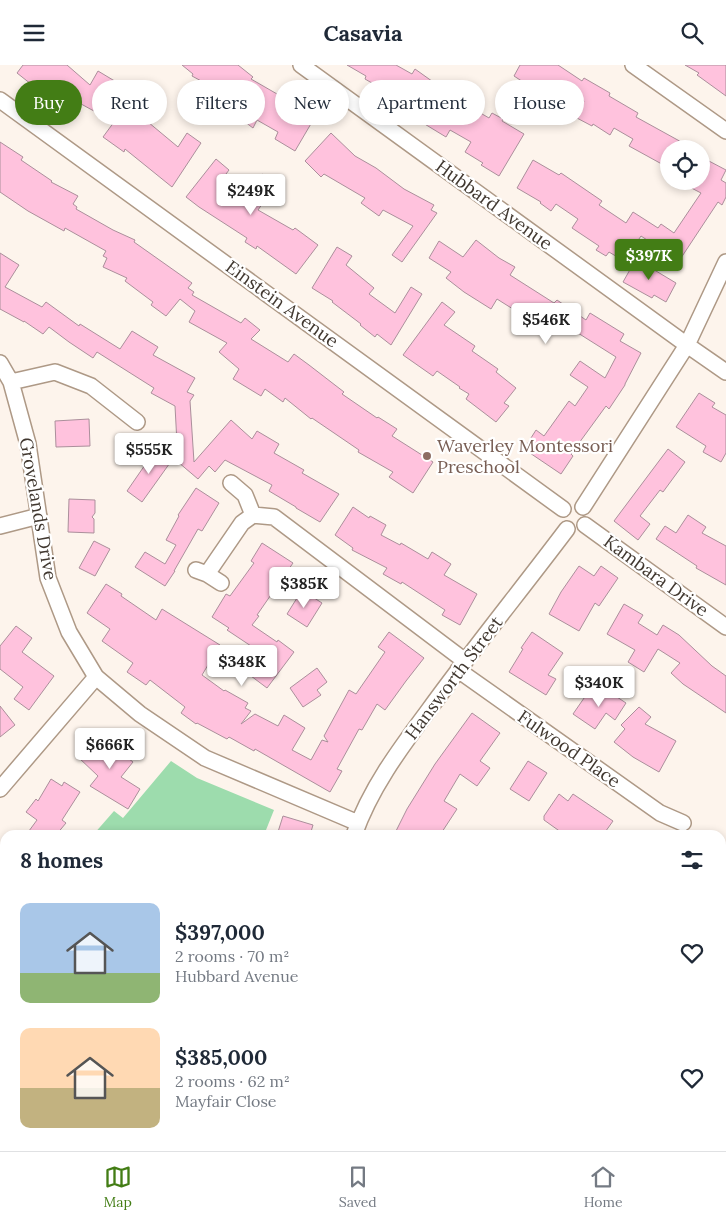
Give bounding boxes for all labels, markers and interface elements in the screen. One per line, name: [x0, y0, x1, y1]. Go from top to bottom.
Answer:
icon: menu: [20, 19, 48, 47]
text: Casavia: [323, 19, 403, 47]
icon: search: [678, 19, 706, 47]
chip: Buy: [15, 80, 82, 125]
chip: Rent: [92, 80, 167, 125]
chip: Filters: [177, 80, 265, 125]
chip: New: [275, 80, 349, 125]
chip: Apartment: [359, 80, 485, 125]
chip: House: [495, 80, 584, 125]
map controls: [660, 140, 710, 190]
button: locate: [660, 140, 710, 190]
street label: Hubbard Avenue: [431, 154, 557, 255]
pin: $249K: [216, 173, 286, 216]
text: $249K: [227, 180, 275, 200]
pin: $397K: [614, 239, 684, 281]
text: $397K: [626, 245, 672, 265]
street label: Einstein Avenue: [221, 255, 343, 352]
pin: $546K: [511, 303, 581, 345]
text: $546K: [522, 309, 570, 329]
pin: $555K: [114, 433, 184, 475]
place label: Waverley Montessori Preschool: [437, 434, 613, 478]
street label: Grovelands Drive: [15, 436, 62, 582]
text: $555K: [126, 439, 172, 459]
marker: Waverley Montessori Preschool: [421, 450, 433, 462]
street label: Kambara Drive: [599, 530, 713, 622]
pin: $385K: [269, 567, 339, 609]
text: $385K: [280, 573, 328, 593]
street label: Hansworth Street: [400, 611, 508, 744]
pin: $348K: [207, 645, 277, 687]
text: $348K: [218, 651, 266, 671]
pin: $340K: [564, 665, 634, 708]
text: $340K: [575, 672, 623, 692]
street label: Fulwood Place: [513, 705, 625, 793]
pin: $666K: [75, 727, 145, 770]
text: $666K: [86, 734, 134, 754]
icon: filters: [678, 846, 706, 874]
text: 8 homes: [20, 847, 103, 874]
text: $397,000: [175, 919, 265, 946]
icon: home: [60, 923, 120, 983]
icon: heart: [678, 939, 706, 967]
text: 2 rooms · 70 m²: [175, 946, 289, 966]
text: Hubbard Avenue: [175, 966, 299, 986]
text: $385,000: [175, 1044, 267, 1071]
icon: home: [60, 1048, 120, 1108]
icon: heart: [678, 1064, 706, 1092]
text: 2 rooms · 62 m²: [175, 1071, 290, 1091]
text: Mayfair Close: [175, 1091, 277, 1111]
tab: Map: [103, 1163, 132, 1211]
tab: Saved: [339, 1163, 377, 1211]
tab: Home: [584, 1163, 623, 1211]

